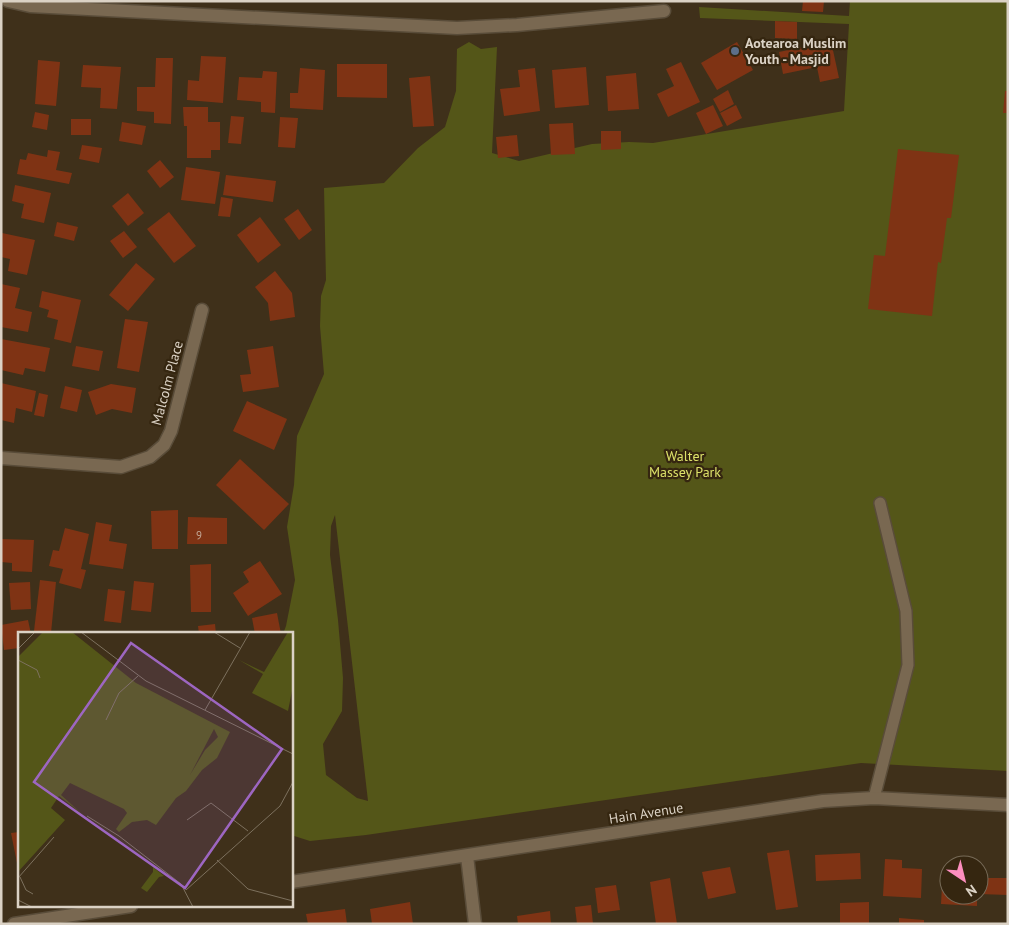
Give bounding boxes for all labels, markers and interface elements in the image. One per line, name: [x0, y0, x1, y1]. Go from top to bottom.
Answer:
place label: Aotearoa Muslim Youth - Masjid: [744, 34, 846, 68]
marker: Aotearoa Muslim Youth - Masjid: [729, 45, 741, 57]
street label: Malcolm Place: [147, 339, 187, 427]
park label: Walter Massey Park: [649, 447, 721, 481]
house number: 9: [196, 528, 202, 542]
inset map: [18, 632, 292, 908]
street label: Hain Avenue: [608, 798, 684, 828]
north arrow: [939, 855, 989, 905]
text: N: [963, 881, 980, 901]

